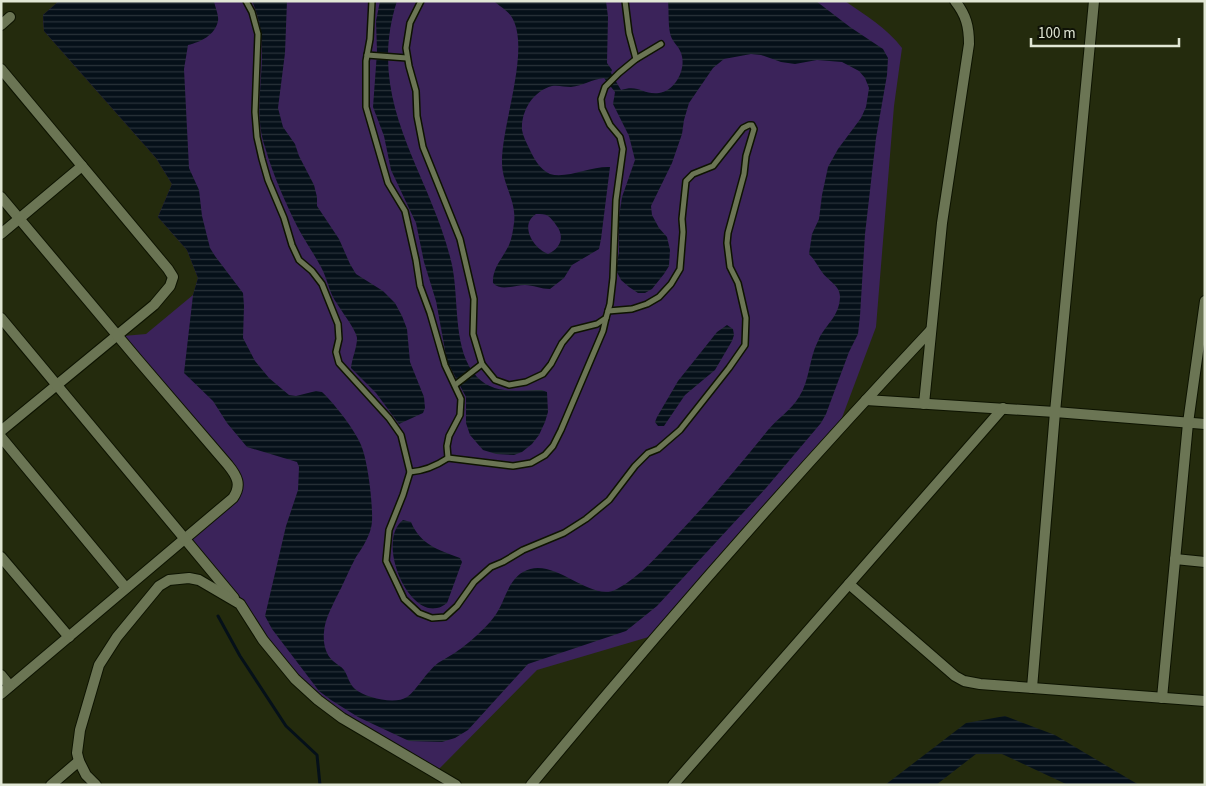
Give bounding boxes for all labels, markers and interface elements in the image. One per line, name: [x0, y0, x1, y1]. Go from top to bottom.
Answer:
scale bar: [1031, 15, 1178, 47]
text: 100 m: [1038, 23, 1076, 44]

